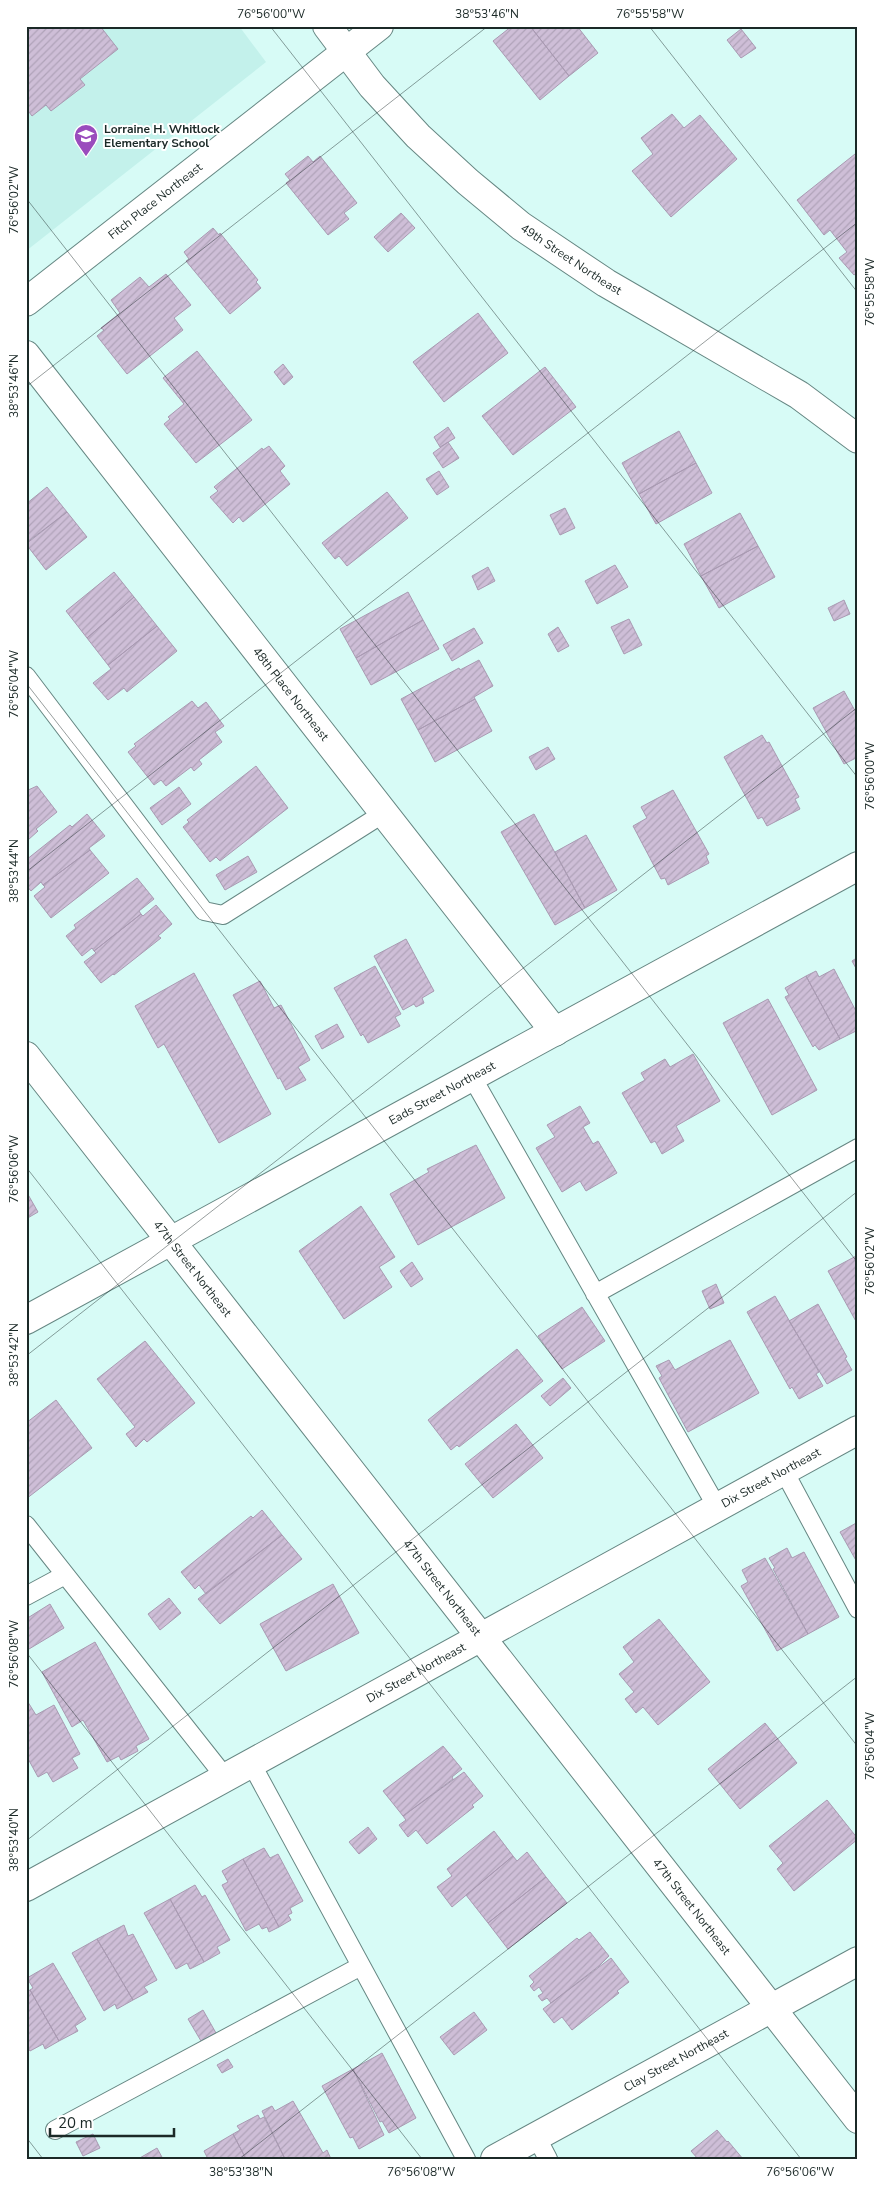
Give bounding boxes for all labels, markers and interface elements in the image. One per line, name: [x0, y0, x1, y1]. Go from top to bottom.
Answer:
text: 76°56'00"W: [237, 6, 305, 22]
text: 38°53'46"N: [455, 6, 519, 22]
text: 76°55'58"W: [616, 6, 684, 22]
place label: Lorraine H. Whitlock Elementary School: [104, 121, 220, 151]
school or university icon: Lorraine H. Whitlock Elementary School: [73, 123, 99, 157]
street label: Fitch Place Northeast: [105, 159, 206, 243]
text: 76°56'02"W: [6, 166, 22, 234]
street label: 49th Street Northeast: [517, 220, 625, 299]
text: 76°55'58"W: [862, 258, 878, 326]
text: 38°53'46"N: [6, 354, 22, 418]
street label: 48th Place Northeast: [249, 644, 333, 745]
text: 76°56'04"W: [6, 650, 22, 718]
text: 76°56'00"W: [862, 742, 878, 810]
text: 38°53'44"N: [6, 839, 22, 903]
street label: Eads Street Northeast: [386, 1057, 499, 1128]
text: 76°56'06"W: [6, 1135, 22, 1203]
street label: 47th Street Northeast: [150, 1217, 236, 1321]
text: 76°56'02"W: [862, 1227, 878, 1295]
text: 38°53'42"N: [6, 1323, 22, 1387]
street label: Dix Street Northeast: [719, 1444, 824, 1511]
street label: 47th Street Northeast: [399, 1536, 485, 1640]
text: 76°56'08"W: [6, 1620, 22, 1688]
street label: Dix Street Northeast: [364, 1639, 469, 1706]
text: 76°56'04"W: [862, 1712, 878, 1780]
text: 38°53'40"N: [6, 1808, 22, 1872]
street label: 47th Street Northeast: [649, 1855, 735, 1959]
street label: Clay Street Northeast: [621, 2025, 732, 2095]
scale bar: [50, 2105, 174, 2137]
text: 20 m: [58, 2113, 93, 2133]
text: 38°53'38"N: [209, 2164, 273, 2180]
text: 76°56'08"W: [387, 2164, 455, 2180]
text: 76°56'06"W: [766, 2164, 834, 2180]

